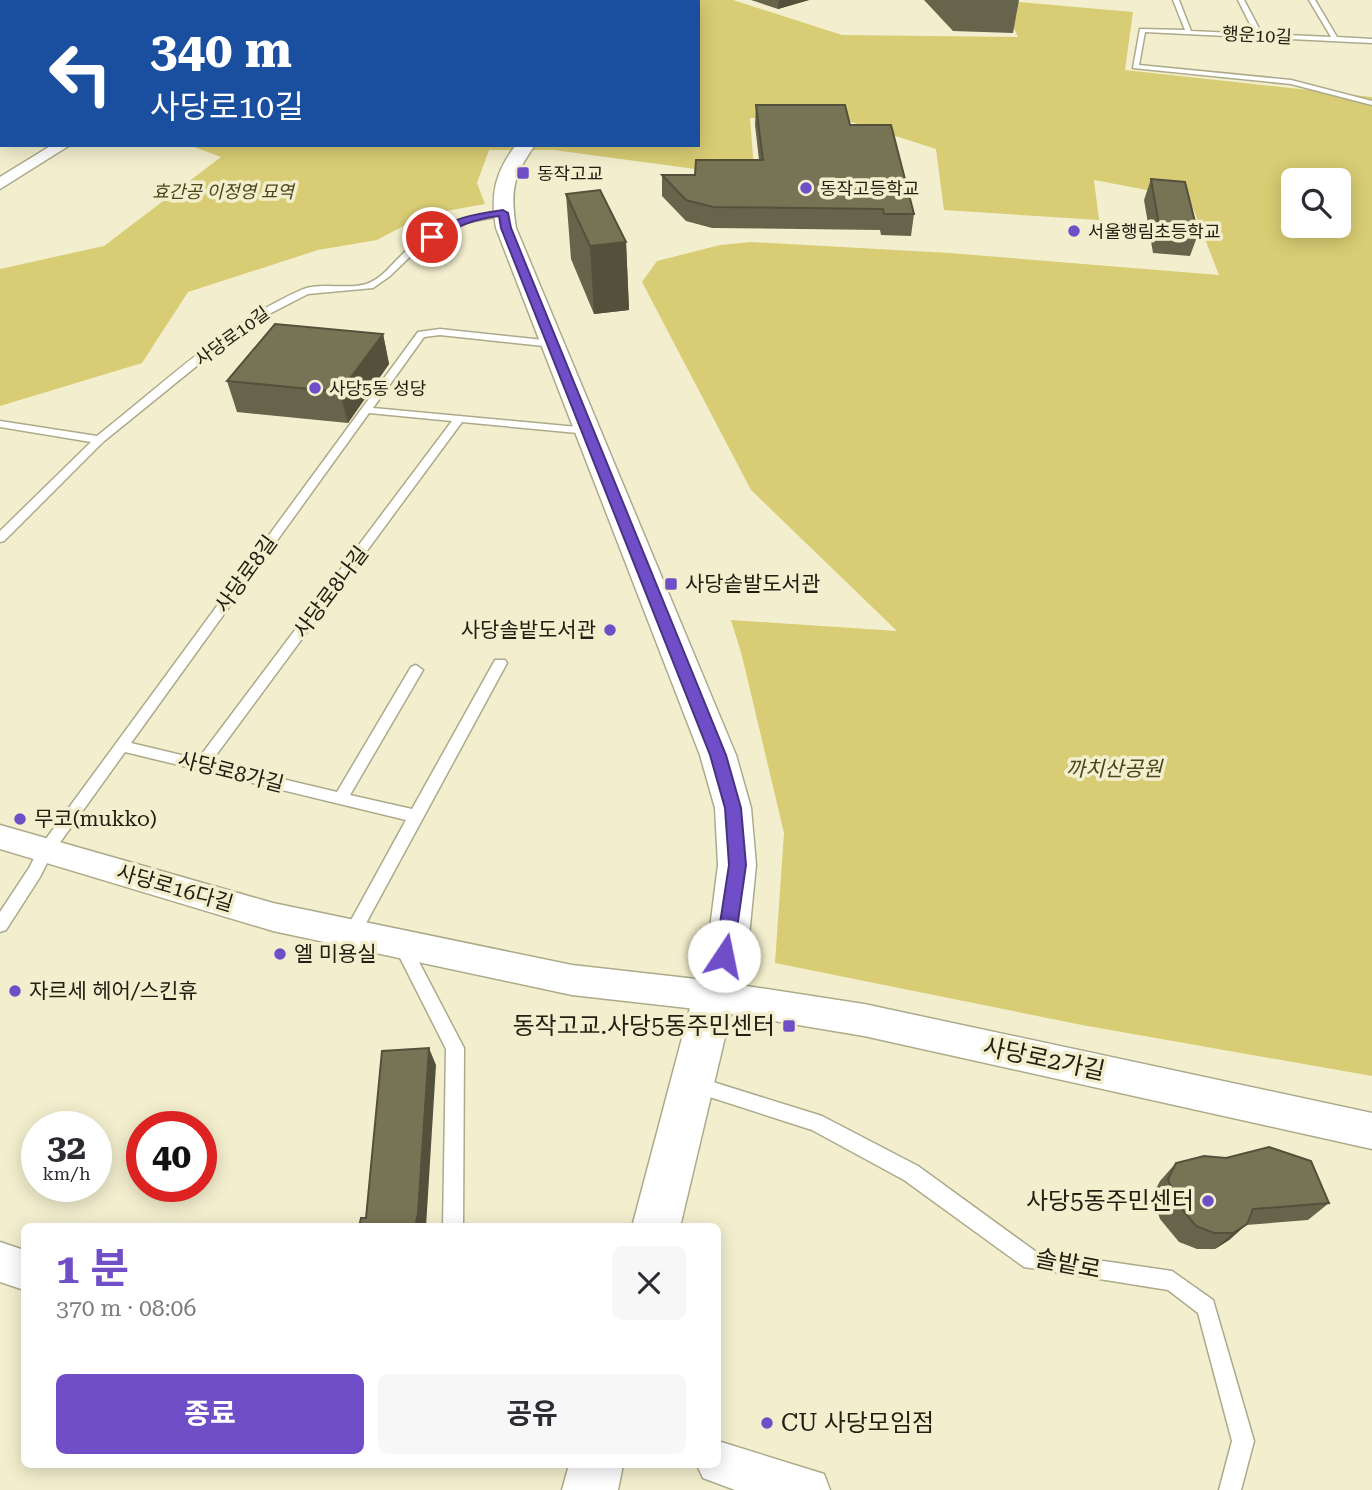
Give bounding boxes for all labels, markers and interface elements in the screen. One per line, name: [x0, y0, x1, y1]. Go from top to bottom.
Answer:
text: 340 m: [150, 22, 292, 79]
street label: 행운10길: [1222, 23, 1292, 47]
icon: left: [35, 28, 126, 119]
text: 사당로10길: [150, 88, 304, 126]
place label: 동작고교: [537, 163, 603, 184]
marker: 동작고교: [515, 165, 531, 181]
map controls: [1281, 168, 1351, 238]
button: search: [1281, 168, 1351, 238]
place label: 동작고등학교: [820, 178, 919, 199]
marker: 동작고등학교: [798, 180, 814, 196]
park label: 효간공 이정영 묘역: [152, 181, 296, 202]
pin: [402, 207, 462, 267]
icon: arrive: [413, 218, 451, 256]
place label: 서울행림초등학교: [1088, 221, 1220, 242]
marker: 서울행림초등학교: [1066, 223, 1082, 239]
street label: 사당로10길: [191, 302, 273, 370]
place label: 사당5동 성당: [329, 378, 426, 399]
marker: 사당5동 성당: [307, 380, 323, 396]
street label: 사당로8길: [210, 531, 282, 617]
street label: 사당로8나길: [289, 542, 373, 642]
place label: 사당솥발도서관: [685, 572, 820, 596]
marker: 사당솥발도서관: [663, 576, 679, 592]
place label: 사당솔밭도서관: [461, 618, 596, 642]
marker: 사당솔밭도서관: [602, 622, 618, 638]
street label: 사당로8가길: [176, 747, 286, 797]
park label: 까치산공원: [1066, 757, 1164, 781]
place label: 무코(mukko): [34, 807, 157, 831]
marker: 무코(mukko): [12, 811, 28, 827]
street label: 사당로16다길: [114, 860, 236, 916]
position arrow: [687, 919, 761, 993]
place label: 엘 미용실: [294, 942, 377, 966]
marker: 엘 미용실: [272, 946, 288, 962]
place label: 자르세 헤어/스킨휴: [29, 979, 198, 1003]
marker: 자르세 헤어/스킨휴: [7, 983, 23, 999]
place label: 동작고교.사당5동주민센터: [513, 1012, 775, 1040]
marker: 동작고교.사당5동주민센터: [781, 1018, 797, 1034]
street label: 사당로2가길: [981, 1032, 1107, 1086]
speed limit sign: 40: [126, 1111, 217, 1202]
text: 32: [47, 1127, 86, 1168]
text: km/h: [42, 1163, 91, 1184]
place label: 사당5동주민센터: [1026, 1187, 1194, 1215]
marker: 사당5동주민센터: [1200, 1193, 1216, 1209]
text: 1 분: [56, 1244, 129, 1293]
street label: 솔밭로: [1033, 1244, 1103, 1284]
button: close: [612, 1246, 686, 1320]
text: 370 m · 08:06: [56, 1295, 196, 1322]
button: 종료: [56, 1374, 364, 1454]
button: 공유: [378, 1374, 686, 1454]
place label: CU 사당모임점: [781, 1409, 934, 1437]
marker: CU 사당모임점: [759, 1415, 775, 1431]

